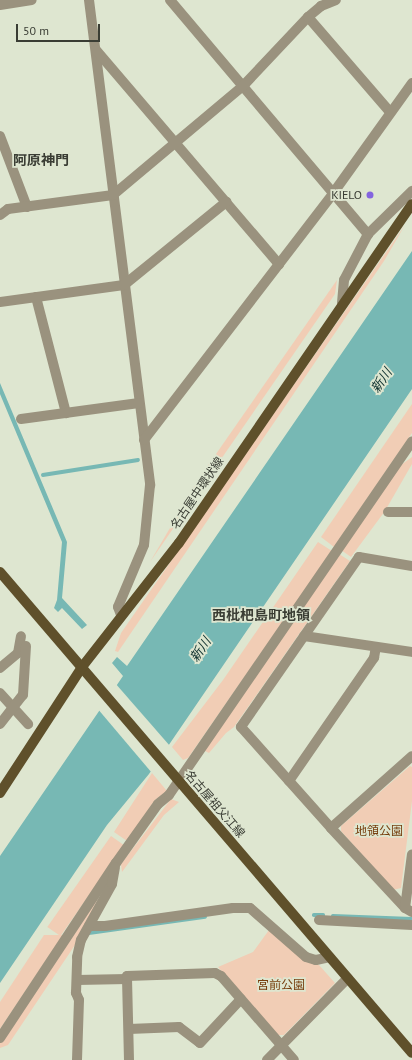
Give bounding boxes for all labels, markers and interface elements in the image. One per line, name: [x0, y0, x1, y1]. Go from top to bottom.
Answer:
scale bar: [18, 16, 102, 42]
text: 50 m: [23, 23, 49, 38]
district label: 阿原神門: [13, 152, 69, 168]
place label: KIELO: [331, 188, 362, 202]
marker: KIELO: [365, 190, 375, 200]
water label: 新川: [368, 366, 396, 396]
street label: 名古屋中環状線: [168, 454, 226, 532]
district label: 西枇杷島町地領: [212, 607, 310, 623]
water label: 新川: [187, 635, 215, 665]
street label: 名古屋祖父江線: [182, 768, 248, 840]
park label: 地領公園: [355, 824, 403, 838]
park label: 宮前公園: [257, 978, 305, 992]

